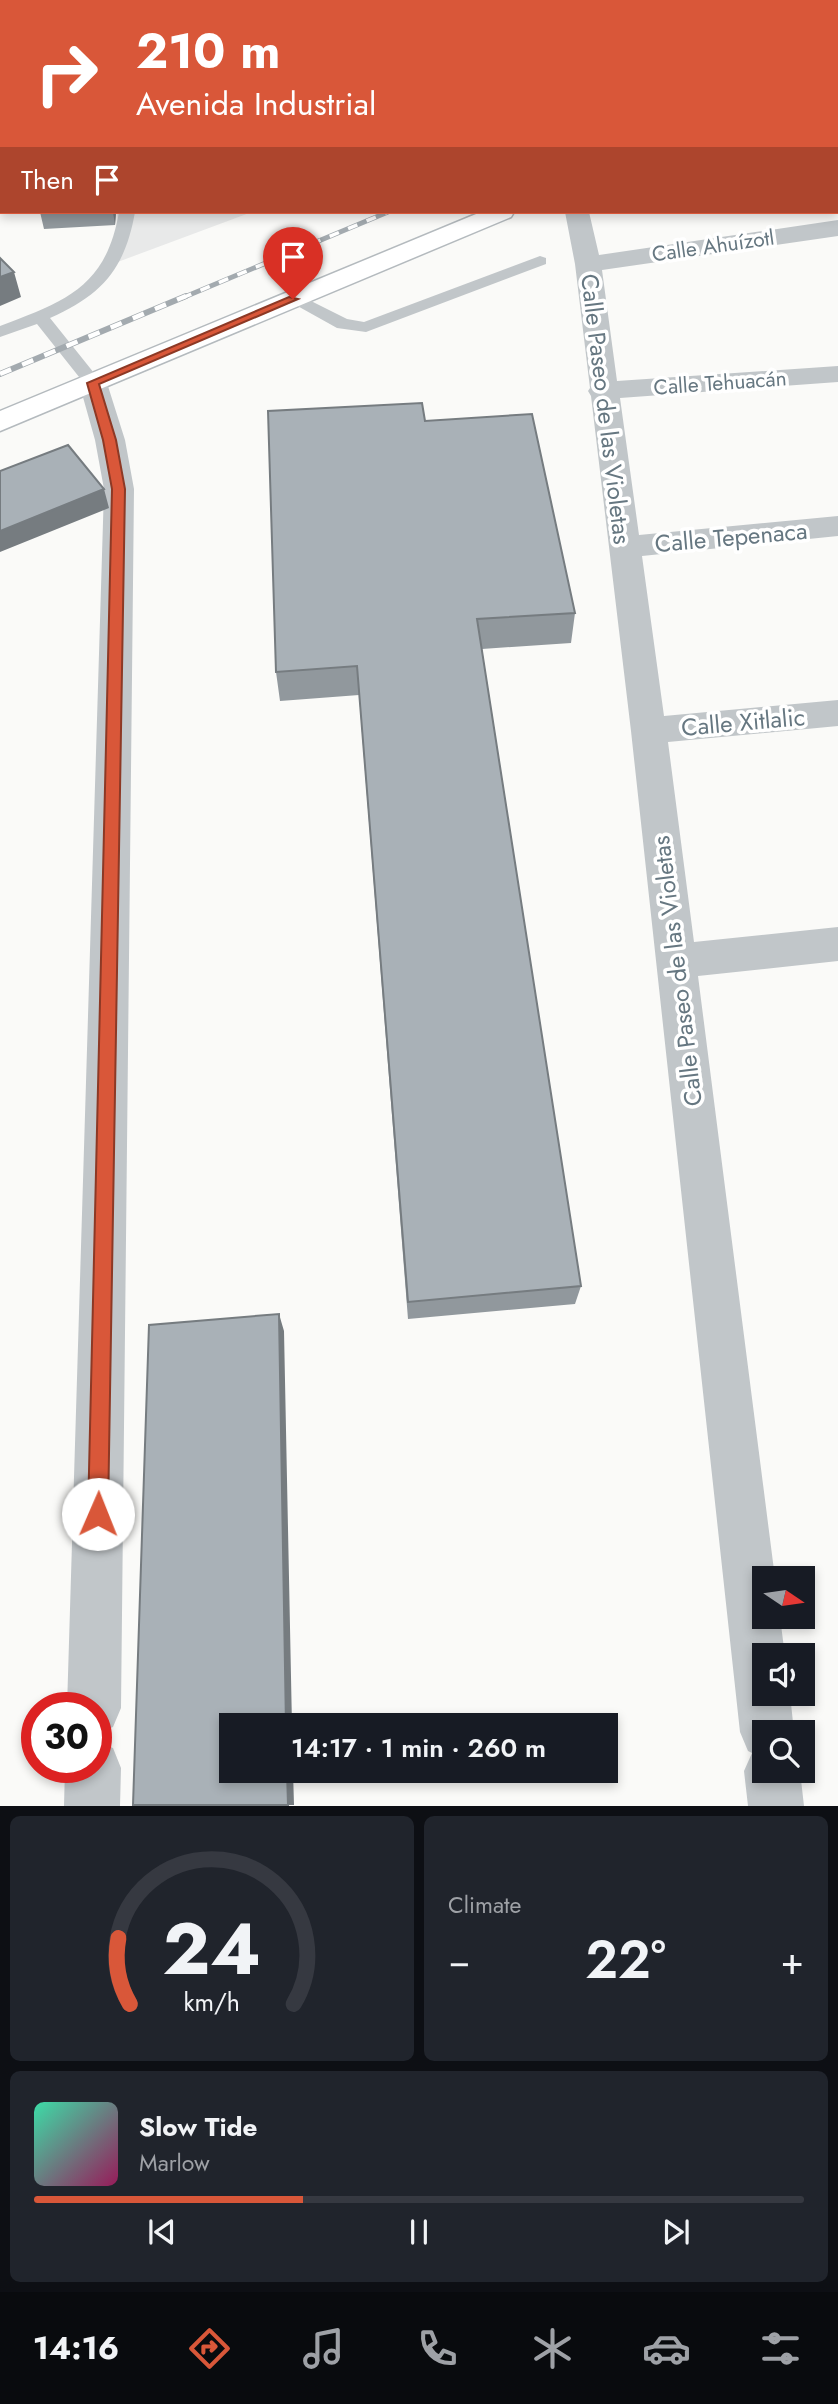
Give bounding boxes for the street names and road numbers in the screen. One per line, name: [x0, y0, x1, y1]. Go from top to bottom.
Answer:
street label: Calle Ahuízotl: [650, 223, 776, 269]
street label: Calle Paseo de las Violetas: [572, 272, 640, 546]
street label: Calle Tehuacán: [653, 363, 787, 403]
street label: Calle Tepenaca: [653, 513, 809, 561]
street label: Calle Xitlalic: [680, 699, 806, 745]
street label: Calle Paseo de las Violetas: [643, 834, 711, 1108]

